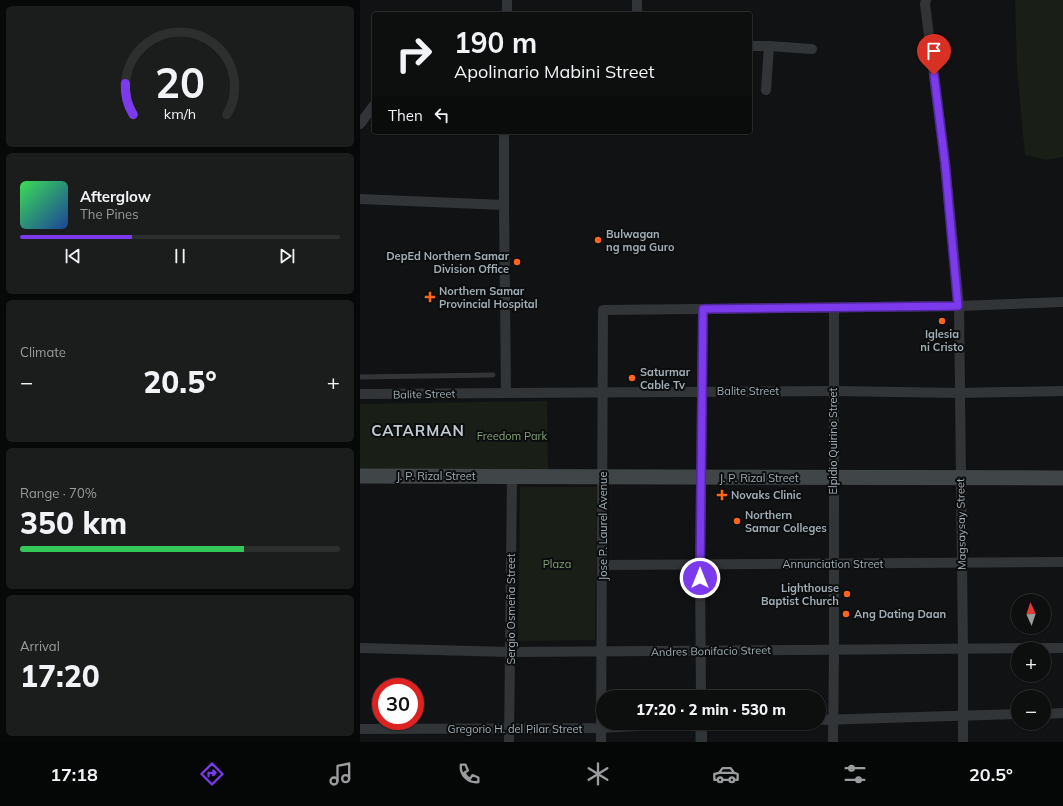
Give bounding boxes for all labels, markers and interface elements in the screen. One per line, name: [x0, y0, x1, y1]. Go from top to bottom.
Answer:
text: 190 m: [454, 25, 537, 60]
icon: right: [388, 28, 440, 80]
pin: [917, 34, 951, 75]
icon: arrive: [923, 40, 945, 62]
text: 20: [155, 55, 205, 107]
text: Apolinario Mabini Street: [454, 60, 655, 83]
text: km/h: [164, 104, 196, 122]
icon: left: [431, 104, 453, 126]
text: Then: [388, 106, 423, 125]
text: Afterglow: [80, 187, 151, 206]
text: The Pines: [80, 206, 139, 222]
place label: Bulwagan ng mga Guro: [606, 227, 675, 254]
marker: Bulwagan ng mga Guro: [593, 235, 603, 245]
icon: previous: [62, 245, 84, 267]
icon: pause: [169, 245, 191, 267]
icon: next: [276, 245, 298, 267]
place label: DepEd Northern Samar Division Office: [386, 249, 510, 276]
marker: DepEd Northern Samar Division Office: [512, 257, 522, 267]
place label: Northern Samar Provincial Hospital: [439, 284, 538, 311]
marker: Northern Samar Provincial Hospital: [424, 291, 436, 303]
marker: Iglesia ni Cristo: [937, 316, 947, 326]
place label: Iglesia ni Cristo: [920, 327, 964, 354]
text: Climate: [20, 344, 66, 360]
text: 20.5°: [143, 363, 217, 401]
place label: Saturmar Cable Tv: [640, 365, 691, 392]
text: −: [20, 368, 33, 396]
text: +: [327, 368, 340, 396]
marker: Saturmar Cable Tv: [627, 373, 637, 383]
street label: Balite Street: [717, 384, 779, 398]
street label: Balite Street: [393, 386, 455, 402]
street label: Elpidio Quirino Street: [826, 387, 840, 494]
district label: CATARMAN: [371, 421, 465, 440]
park label: Freedom Park: [477, 429, 548, 443]
street label: J. P. Rizal Street: [396, 469, 476, 483]
street label: J. P. Rizal Street: [719, 471, 799, 485]
street label: Jose P. Laurel Avenue: [596, 472, 610, 580]
street label: Magsaysay Street: [953, 478, 969, 570]
text: Range · 70%: [20, 485, 97, 501]
place label: Novaks Clinic: [731, 488, 802, 502]
marker: Novaks Clinic: [716, 489, 728, 501]
text: 350 km: [20, 504, 127, 542]
place label: Northern Samar Colleges: [745, 508, 827, 535]
marker: Northern Samar Colleges: [732, 516, 742, 526]
street label: Sergio Osmeña Street: [504, 553, 518, 665]
park label: Plaza: [543, 557, 571, 571]
position arrow: [679, 557, 721, 599]
street label: Annunciation Street: [783, 557, 884, 571]
place label: Lighthouse Baptist Church: [761, 581, 839, 608]
marker: Lighthouse Baptist Church: [842, 589, 852, 599]
north arrow: [1011, 594, 1051, 634]
map controls: [1011, 594, 1051, 730]
place label: Ang Dating Daan: [854, 607, 946, 621]
marker: Ang Dating Daan: [841, 609, 851, 619]
text: Arrival: [20, 638, 60, 654]
button: +: [1011, 642, 1051, 682]
street label: Andres Bonifacio Street: [651, 643, 771, 659]
text: 17:20: [20, 657, 100, 695]
speed limit sign: 30: [372, 678, 424, 730]
button: −: [1011, 690, 1051, 730]
text: 17:20 · 2 min · 530 m: [636, 700, 786, 719]
street label: Gregorio H. del Pilar Street: [448, 722, 583, 736]
icon: directions: [198, 760, 226, 788]
icon: music: [327, 760, 355, 788]
icon: phone: [455, 760, 483, 788]
icon: climate: [584, 760, 612, 788]
icon: car: [712, 760, 740, 788]
icon: filters: [841, 760, 869, 788]
text: 17:18: [50, 763, 98, 786]
text: 20.5°: [969, 763, 1013, 786]

